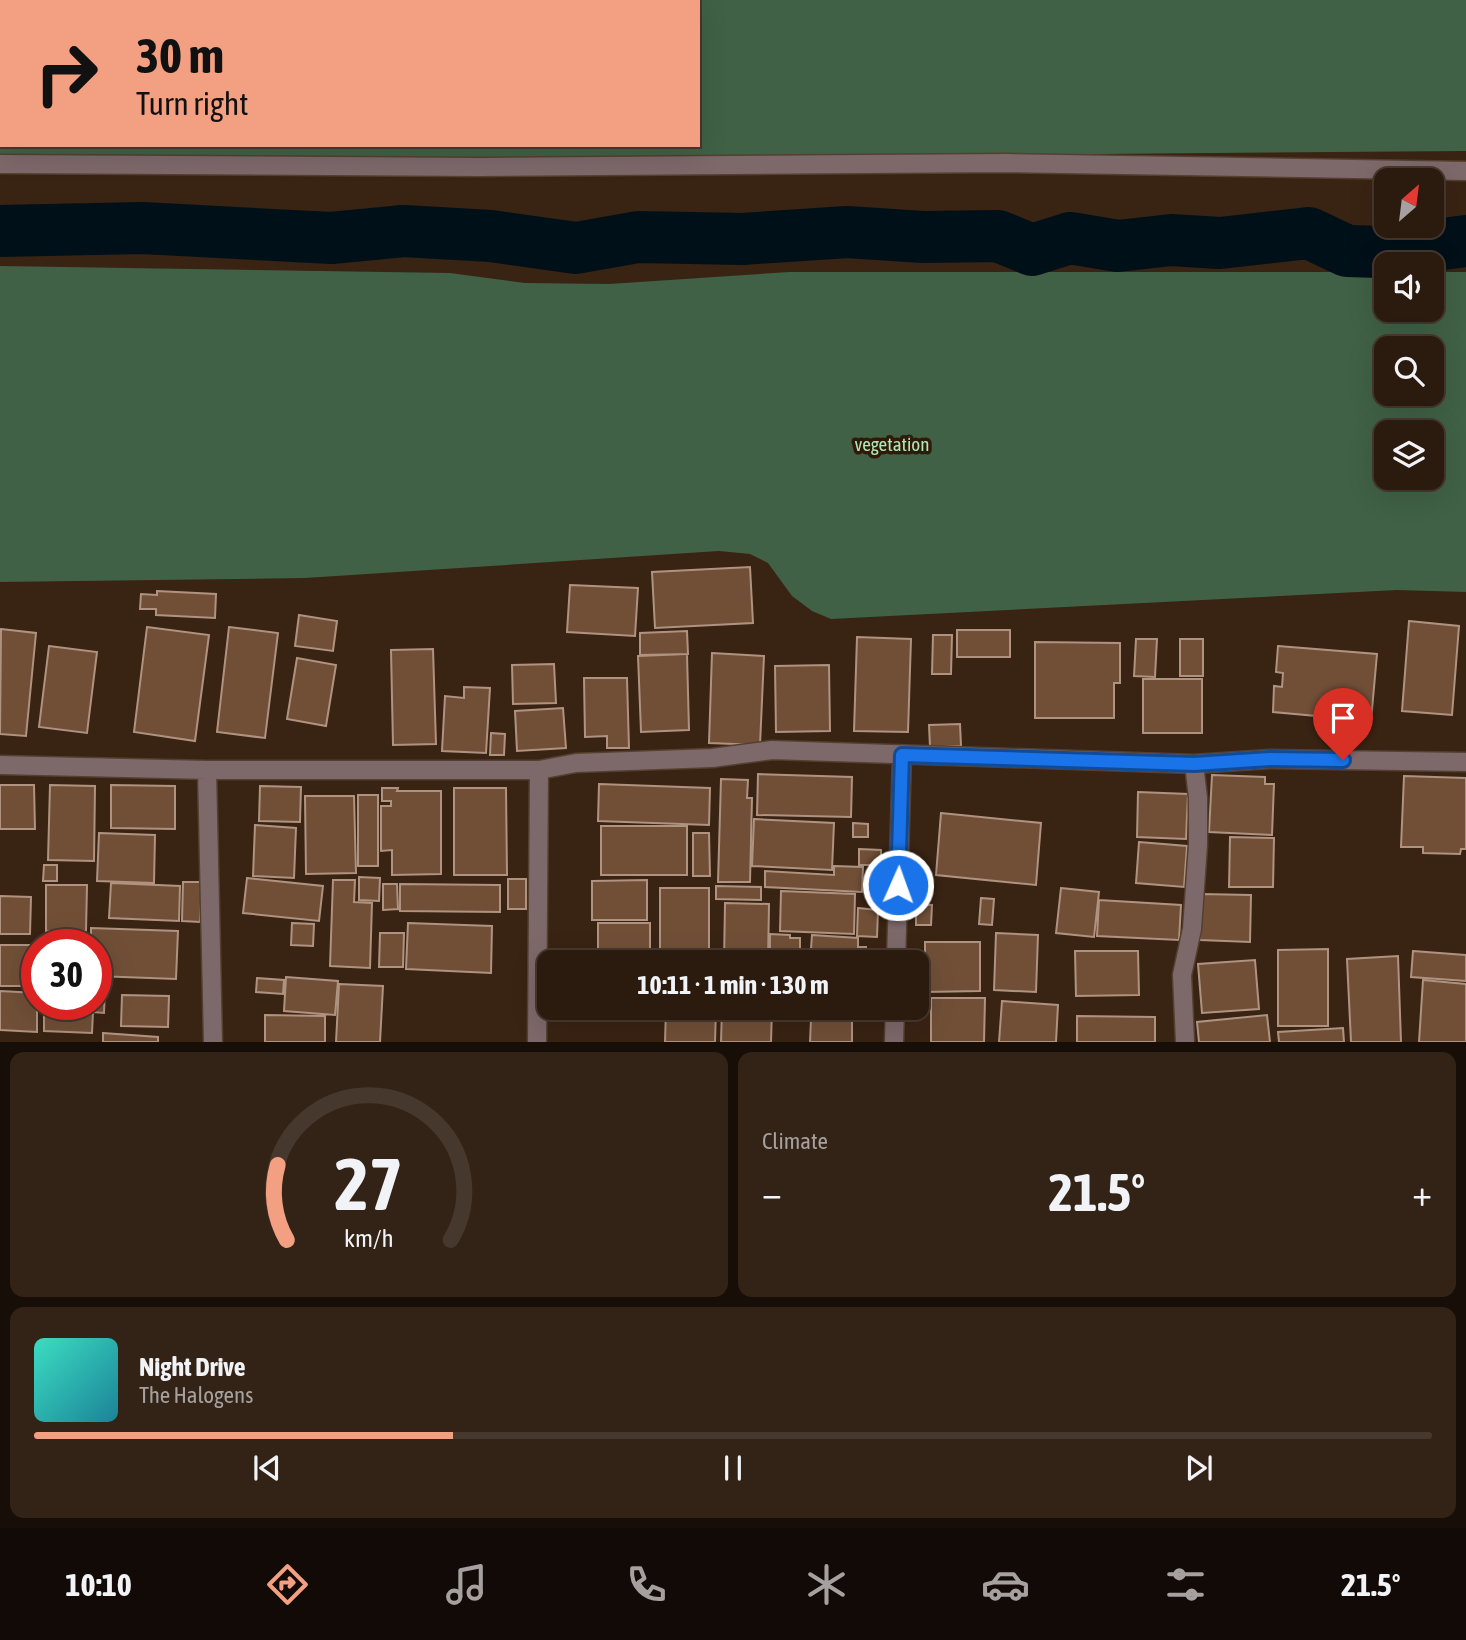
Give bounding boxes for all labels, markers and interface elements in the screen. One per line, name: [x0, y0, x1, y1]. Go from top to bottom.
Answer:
text: 30 m: [136, 27, 224, 83]
icon: right: [21, 28, 112, 119]
text: Turn right: [136, 85, 249, 122]
north arrow: [1374, 168, 1444, 238]
map controls: [1374, 168, 1444, 490]
button: sound: [1374, 252, 1444, 322]
button: search: [1374, 336, 1444, 406]
button: layers: [1374, 420, 1444, 490]
park label: vegetation: [855, 433, 929, 455]
pin: [1313, 688, 1373, 760]
icon: arrive: [1324, 699, 1362, 737]
position arrow: [861, 848, 935, 922]
speed limit sign: 30: [21, 929, 112, 1020]
text: 10:11 · 1 min · 130 m: [637, 970, 829, 1000]
text: Climate: [762, 1128, 828, 1154]
text: 27: [335, 1143, 403, 1226]
text: 21.5°: [1049, 1162, 1145, 1222]
text: −: [762, 1171, 782, 1214]
text: +: [1412, 1171, 1432, 1214]
text: km/h: [344, 1224, 394, 1252]
text: Night Drive: [139, 1352, 246, 1382]
text: The Halogens: [139, 1382, 253, 1408]
icon: previous: [248, 1449, 286, 1487]
icon: pause: [714, 1449, 752, 1487]
icon: next: [1180, 1449, 1218, 1487]
icon: directions: [263, 1560, 312, 1609]
icon: music: [442, 1560, 491, 1609]
icon: phone: [622, 1560, 671, 1609]
icon: climate: [802, 1560, 851, 1609]
icon: car: [981, 1560, 1030, 1609]
icon: filters: [1161, 1560, 1210, 1609]
text: 10:10: [65, 1566, 132, 1603]
text: 21.5°: [1341, 1566, 1401, 1603]

